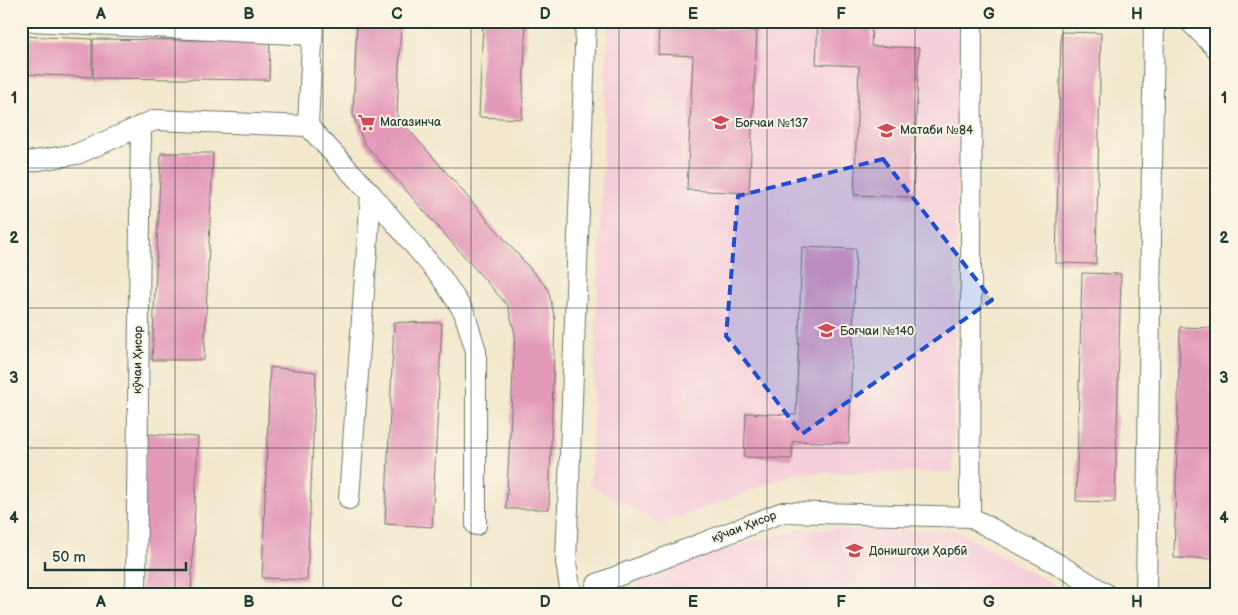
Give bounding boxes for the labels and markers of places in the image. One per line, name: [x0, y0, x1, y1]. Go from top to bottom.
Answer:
supermarket icon: Магазинча: [356, 112, 376, 132]
school or university icon: Боғчаи №137: [711, 113, 731, 133]
place label: Магазинча: [380, 115, 441, 130]
place label: Боғчаи №137: [735, 116, 808, 131]
school or university icon: Матаби №84: [876, 120, 896, 140]
place label: Матаби №84: [900, 123, 974, 138]
school or university icon: Боғчаи №140: [816, 321, 836, 341]
place label: Боғчаи №140: [840, 324, 914, 339]
school or university icon: Донишгоҳи Ҳарбӣ: [845, 541, 865, 561]
place label: Донишгоҳи Ҳарбӣ: [869, 544, 968, 559]

